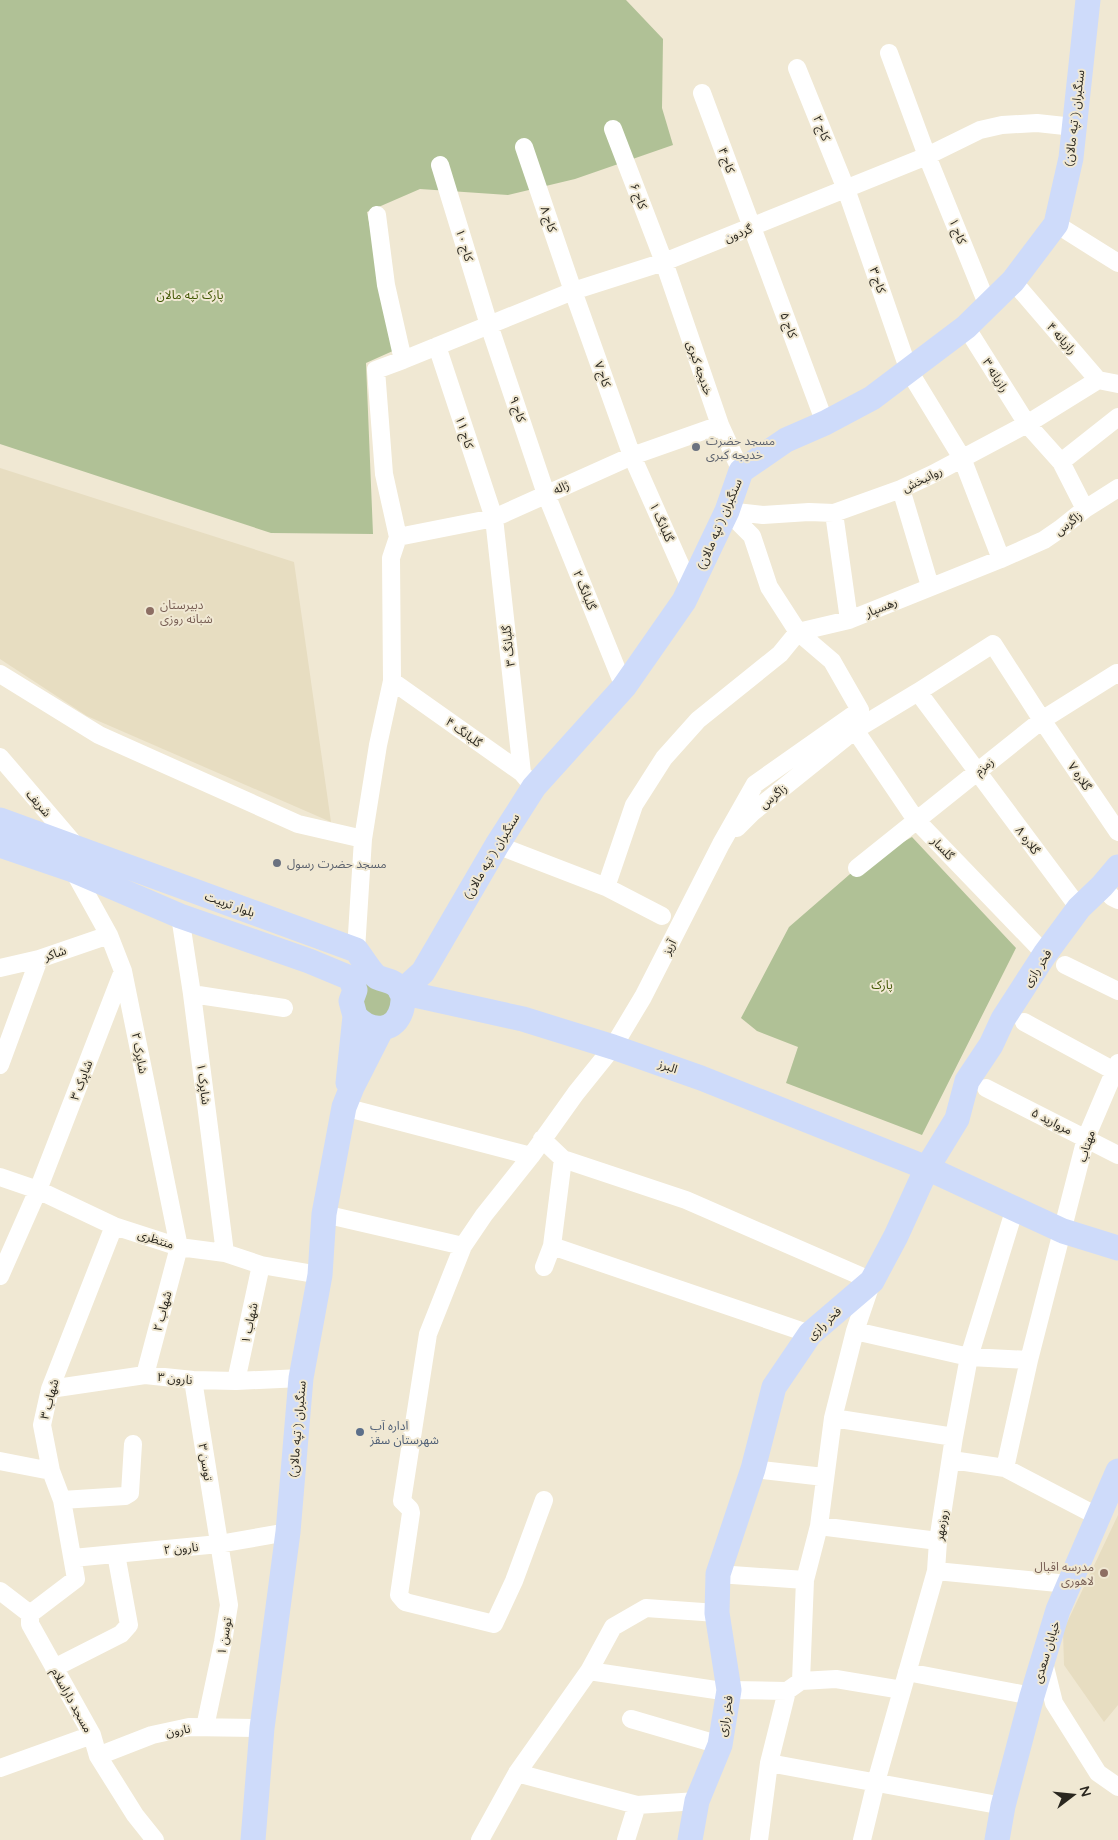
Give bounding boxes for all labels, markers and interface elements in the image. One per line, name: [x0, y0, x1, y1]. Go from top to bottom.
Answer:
street label: سنگبران ( تپه مالان): [1061, 69, 1088, 167]
street label: کاج ۲: [808, 113, 834, 145]
street label: کاج ۴: [714, 145, 739, 177]
street label: کاج ۶: [625, 181, 651, 213]
street label: کاج ۸: [536, 204, 561, 235]
street label: کاج ۱: [944, 216, 970, 248]
street label: گردون: [722, 220, 755, 245]
street label: کاج ۱۰: [451, 227, 477, 265]
street label: کاج ۳: [865, 265, 890, 296]
park label: پارک تپه مالان: [157, 287, 224, 303]
street label: کاج ۵: [775, 310, 801, 342]
street label: رازیانه ۴: [1044, 319, 1080, 357]
street label: خدیجه کبری: [684, 339, 716, 397]
street label: رازیانه ۳: [980, 355, 1012, 395]
street label: کاج ۷: [590, 359, 615, 391]
street label: کاج ۹: [505, 394, 530, 425]
street label: کاج ۱۱: [451, 414, 478, 452]
place label: مسجد حضرت خدیجه کبری: [706, 433, 775, 462]
marker: مسجد حضرت خدیجه کبری: [690, 441, 702, 453]
street label: روانبخش: [899, 463, 945, 495]
street label: سنگبران ( تپه مالان): [693, 476, 746, 572]
street label: ژاله: [551, 477, 571, 497]
street label: گلبانگ ۱: [647, 500, 678, 545]
street label: زاگرس: [1051, 508, 1085, 538]
street label: گلبانگ ۲: [570, 568, 600, 613]
street label: رهسپار: [862, 594, 900, 622]
place label: دبیرستان شبانه روزی: [160, 597, 213, 626]
marker: دبیرستان شبانه روزی: [144, 605, 156, 617]
street label: گلبانگ ۳: [498, 624, 518, 667]
street label: گلبانگ ۴: [443, 714, 486, 751]
street label: زمزم: [971, 754, 998, 780]
street label: گلاره ۷: [1065, 759, 1095, 794]
street label: زاگرس: [756, 780, 790, 812]
street label: شریف: [23, 787, 55, 819]
street label: سنگبران ( تپه مالان): [460, 811, 523, 902]
street label: گلاره ۸: [1013, 823, 1044, 858]
street label: گلسار: [928, 832, 958, 864]
place label: مسجد حضرت رسول: [287, 856, 387, 871]
marker: مسجد حضرت رسول: [271, 857, 283, 869]
street label: بلوار تربیت: [203, 888, 257, 920]
street label: آریز: [658, 936, 679, 958]
street label: شاکر: [41, 942, 68, 964]
street label: فخر رازی: [1019, 946, 1055, 990]
park label: پارک: [871, 977, 893, 993]
street label: شاپرک ۲: [128, 1031, 151, 1075]
street label: البرز: [656, 1055, 680, 1076]
street label: شاپرک ۳: [67, 1058, 96, 1102]
street label: شاپرک ۱: [193, 1063, 214, 1106]
street label: مروارید ۵: [1029, 1104, 1075, 1138]
street label: مهتاب: [1074, 1128, 1098, 1164]
street label: منتظری: [136, 1226, 176, 1252]
street label: شهاب ۲: [149, 1289, 175, 1333]
street label: شهاب ۱: [237, 1301, 261, 1345]
street label: فخر رازی: [804, 1303, 844, 1343]
street label: نارون ۳: [157, 1369, 193, 1387]
street label: شهاب ۳: [36, 1377, 62, 1421]
street label: سنگبران ( تپه مالان): [285, 1380, 310, 1478]
place label: اداره آب شهرستان سقز: [369, 1418, 439, 1447]
marker: اداره آب شهرستان سقز: [354, 1426, 366, 1438]
street label: توسن ۳: [196, 1442, 216, 1482]
street label: روزمهر: [931, 1509, 951, 1542]
street label: نارون ۲: [163, 1539, 199, 1557]
place label: مدرسه اقبال لاهوری: [1035, 1559, 1094, 1588]
marker: مدرسه اقبال لاهوری: [1098, 1567, 1110, 1579]
street label: توسن ۱: [213, 1616, 235, 1656]
street label: خیابان سعدی: [1029, 1619, 1063, 1685]
street label: مسجد داراسلام: [46, 1665, 96, 1736]
street label: فخر رازی: [714, 1694, 736, 1738]
street label: نارون: [165, 1720, 191, 1740]
north arrow: [1048, 1770, 1098, 1820]
text: N: [1075, 1784, 1096, 1799]

